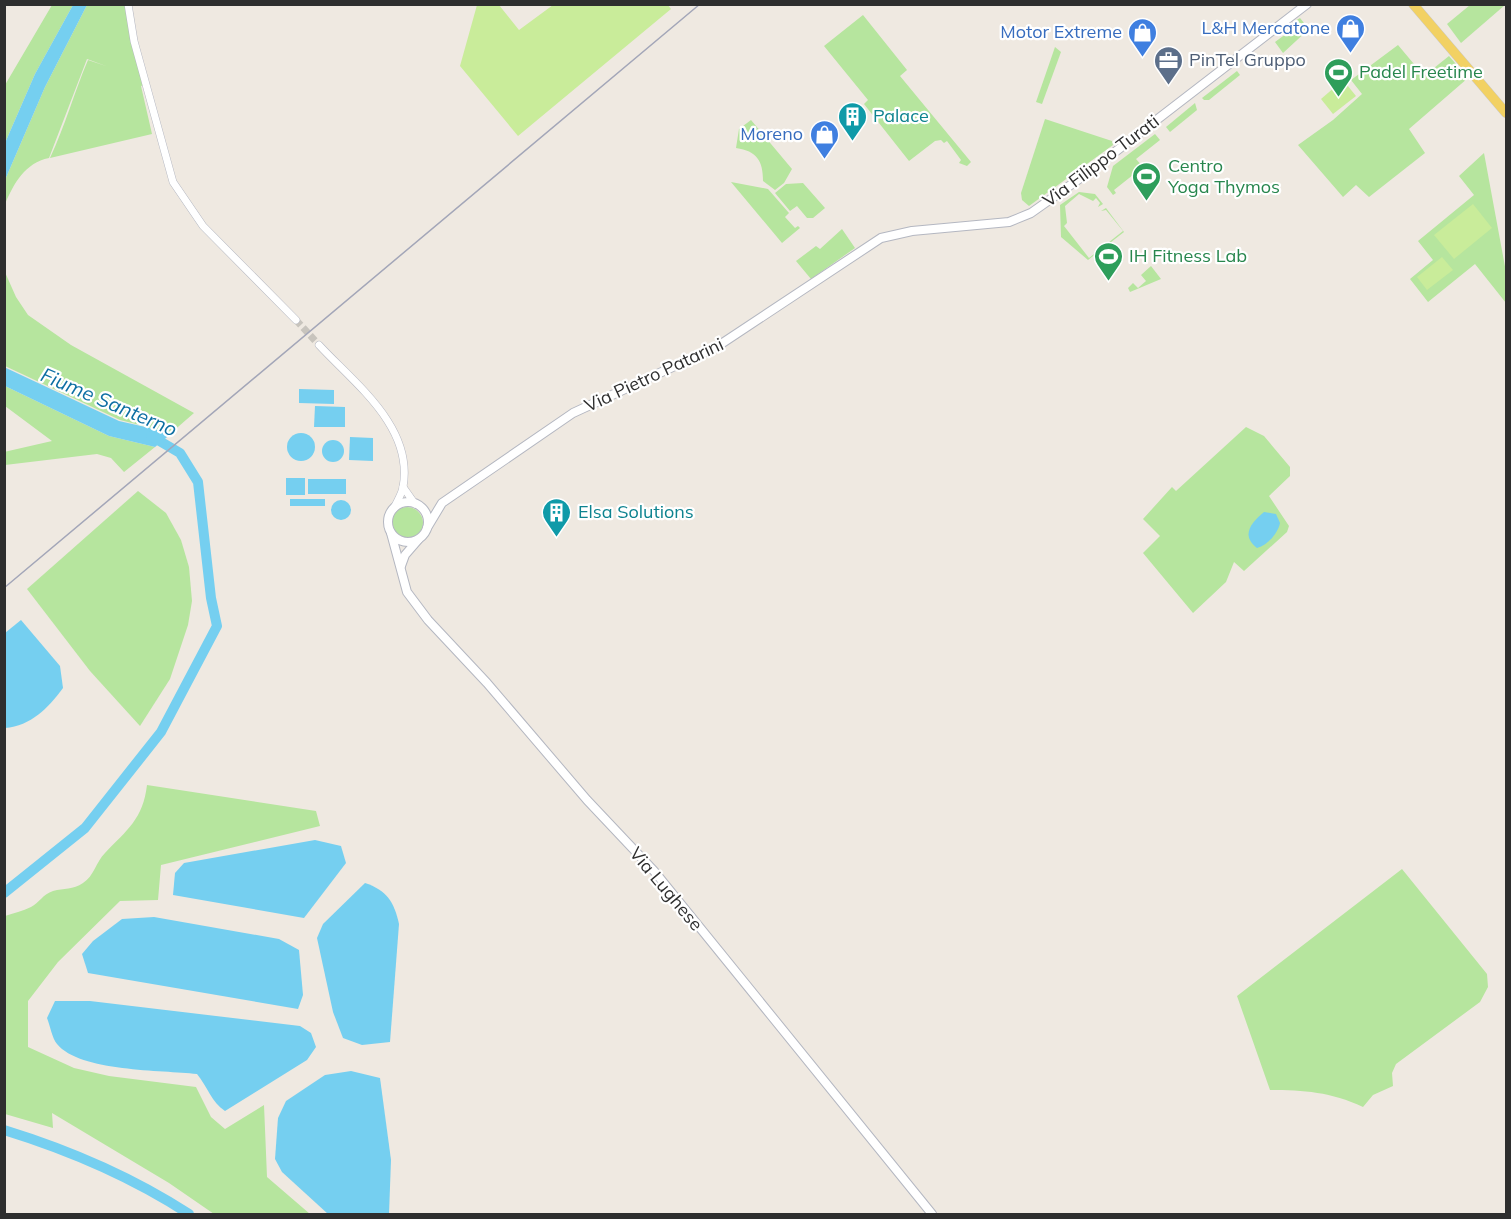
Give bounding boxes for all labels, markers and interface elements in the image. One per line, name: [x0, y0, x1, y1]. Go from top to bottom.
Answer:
shop icon: L&H Mercatone: [1335, 12, 1367, 54]
shop icon: Motor Extreme: [1127, 16, 1159, 58]
place label: L&H Mercatone: [1202, 16, 1330, 39]
place label: Motor Extreme: [1000, 20, 1122, 43]
office icon: PinTel Gruppo: [1152, 44, 1184, 86]
place label: PinTel Gruppo: [1189, 48, 1306, 71]
sports icon: Padel Freetime: [1322, 56, 1354, 98]
place label: Padel Freetime: [1359, 60, 1483, 83]
building icon: Palace: [836, 100, 868, 142]
place label: Palace: [873, 104, 929, 127]
street label: Via Filippo Turati: [1038, 109, 1163, 212]
shop icon: Moreno: [808, 118, 840, 160]
place label: Moreno: [740, 122, 803, 145]
place label: Centro Yoga Thymos: [1167, 154, 1280, 198]
sports icon: Centro Yoga Thymos: [1131, 160, 1163, 202]
sports icon: IH Fitness Lab: [1092, 240, 1124, 282]
place label: IH Fitness Lab: [1129, 244, 1247, 267]
street label: Via Pietro Patarini: [581, 332, 727, 417]
water label: Fiume Santerno: [37, 362, 181, 441]
building icon: Elsa Solutions: [541, 496, 573, 538]
place label: Elsa Solutions: [578, 500, 694, 523]
street label: Via Lughese: [625, 842, 708, 935]

